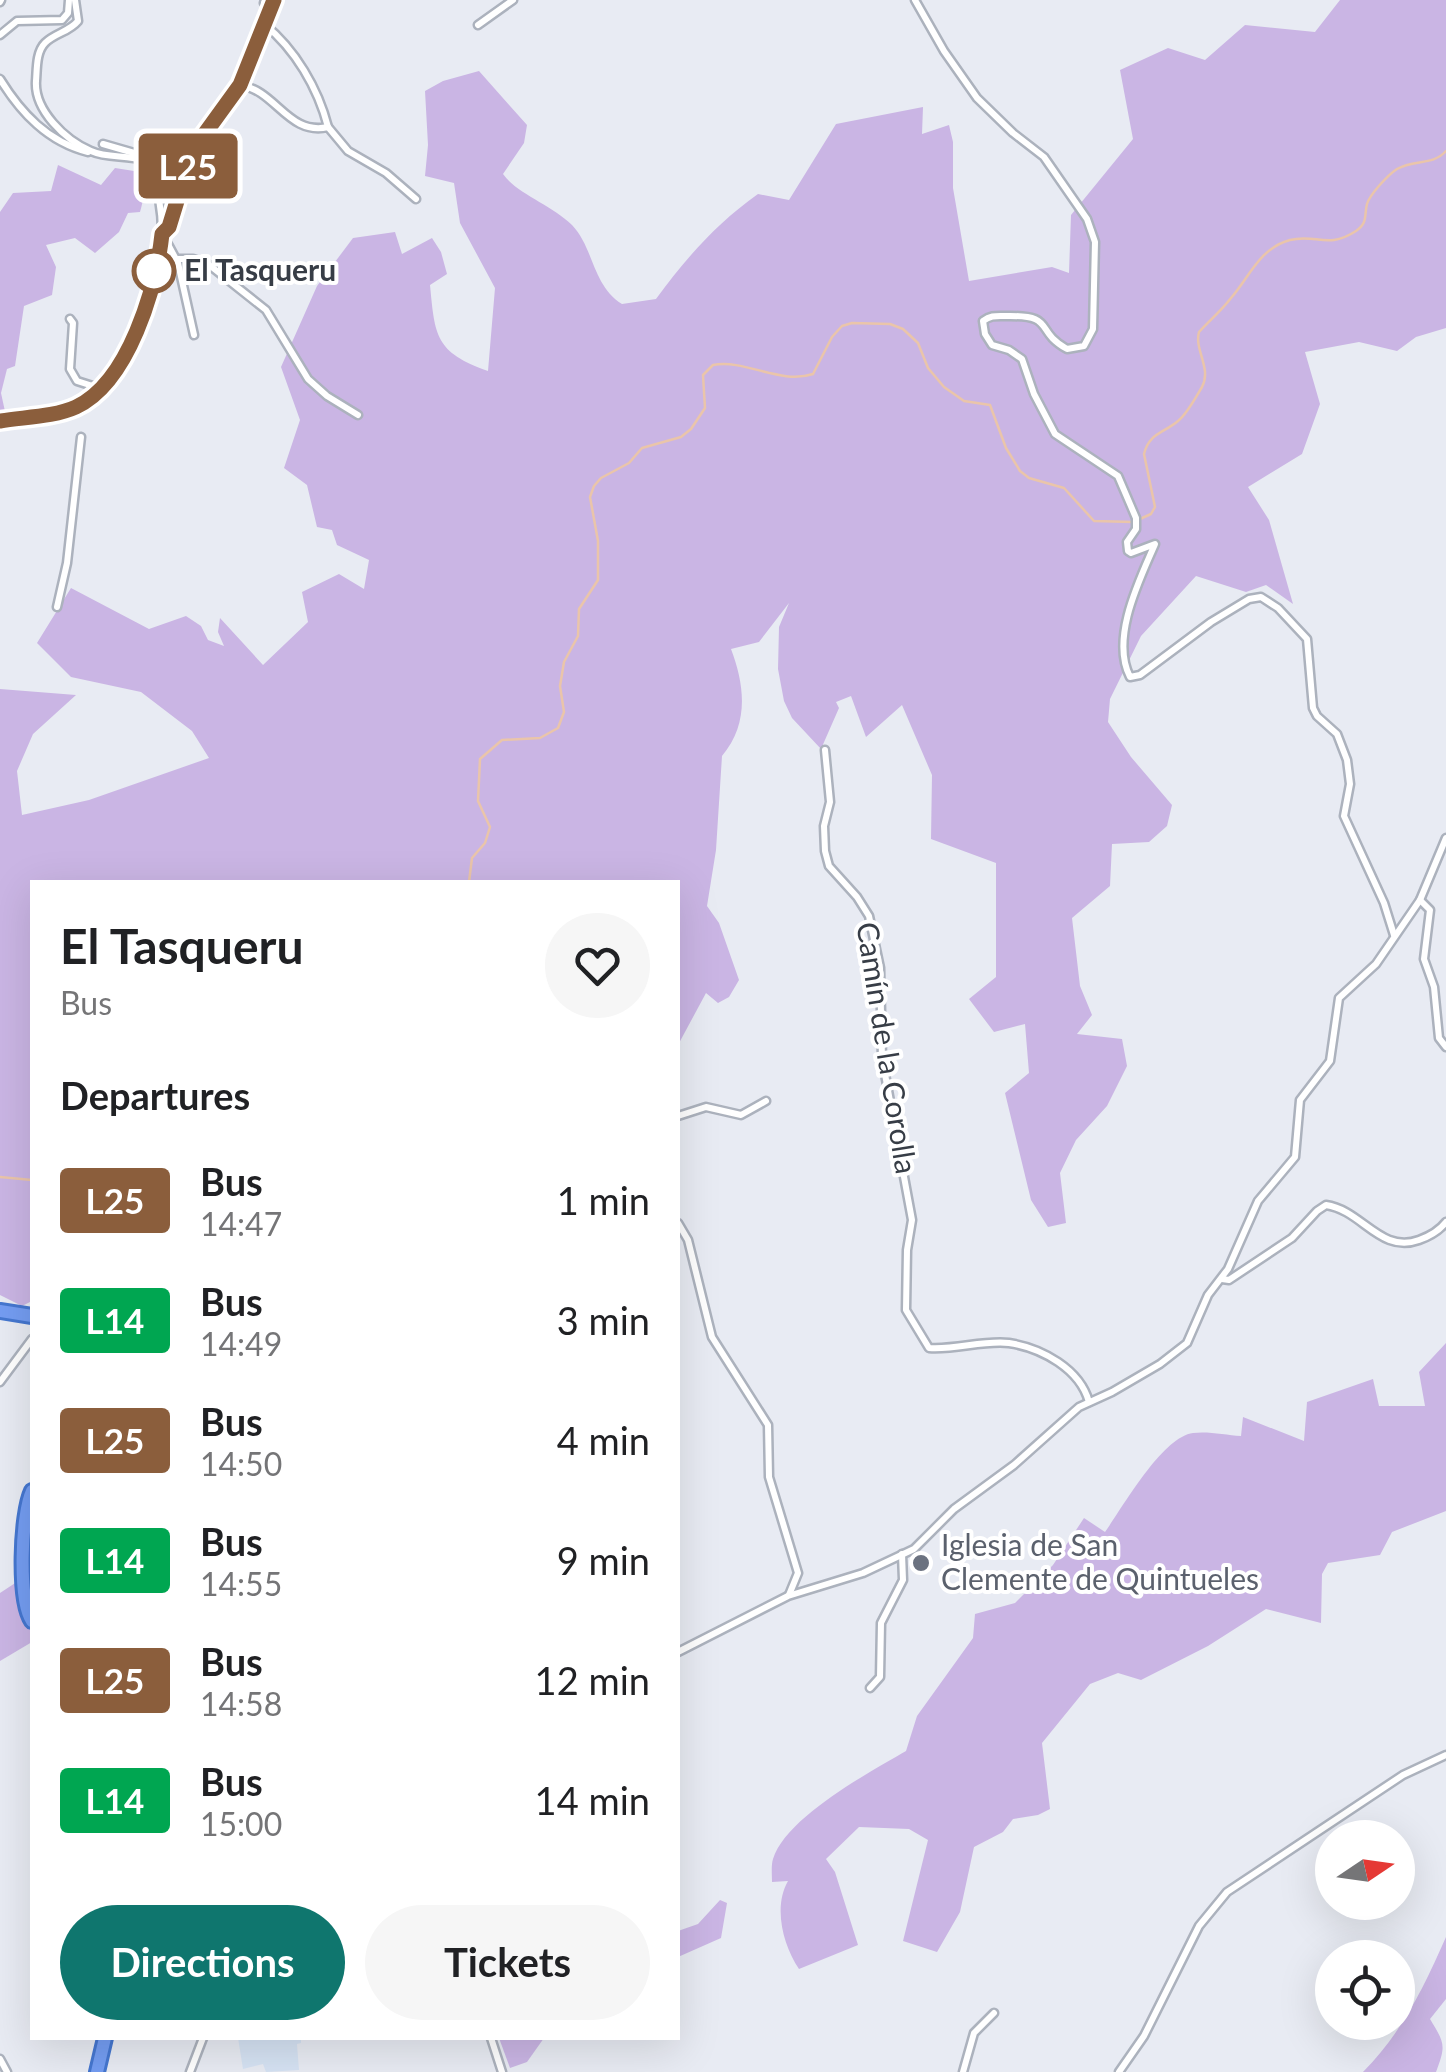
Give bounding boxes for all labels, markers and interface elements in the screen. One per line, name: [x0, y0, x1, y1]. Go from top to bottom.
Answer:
line badge: L25: [130, 134, 246, 198]
text: L25: [159, 145, 217, 187]
marker: El Tasqueru: [133, 250, 175, 292]
place label: El Tasqueru: [184, 251, 336, 287]
button: heart: [545, 913, 650, 1018]
text: El Tasqueru: [60, 917, 304, 974]
street label: Camín de la Corolla: [850, 919, 926, 1176]
text: Bus: [60, 983, 112, 1022]
text: Departures: [60, 1072, 250, 1118]
text: Bus: [200, 1158, 263, 1204]
text: 1 min: [557, 1177, 650, 1223]
text: L25: [86, 1179, 144, 1221]
text: 14:47: [200, 1204, 282, 1243]
text: Bus: [200, 1278, 263, 1324]
text: 3 min: [557, 1297, 650, 1343]
text: L14: [86, 1299, 144, 1341]
text: 14:49: [200, 1324, 282, 1363]
text: Bus: [200, 1398, 263, 1444]
text: 4 min: [557, 1417, 650, 1463]
text: L25: [86, 1419, 144, 1461]
text: 14:50: [200, 1444, 282, 1483]
text: Bus: [200, 1518, 263, 1564]
place label: Iglesia de San Clemente de Quintueles: [941, 1526, 1259, 1596]
text: 9 min: [557, 1537, 650, 1583]
text: L14: [86, 1539, 144, 1581]
marker: Iglesia de San Clemente de Quintueles: [910, 1552, 932, 1574]
text: 14:55: [200, 1564, 282, 1603]
text: Bus: [200, 1638, 263, 1684]
text: 12 min: [535, 1657, 650, 1703]
text: L25: [86, 1659, 144, 1701]
text: 14:58: [200, 1684, 282, 1723]
text: Bus: [200, 1758, 263, 1804]
text: 14 min: [535, 1777, 650, 1823]
text: L14: [86, 1779, 144, 1821]
text: 15:00: [200, 1804, 282, 1843]
north arrow: [1315, 1820, 1415, 1920]
map controls: [1315, 1820, 1415, 2040]
button: Directions: [60, 1905, 345, 2020]
button: Tickets: [365, 1905, 650, 2020]
button: locate: [1315, 1940, 1415, 2040]

